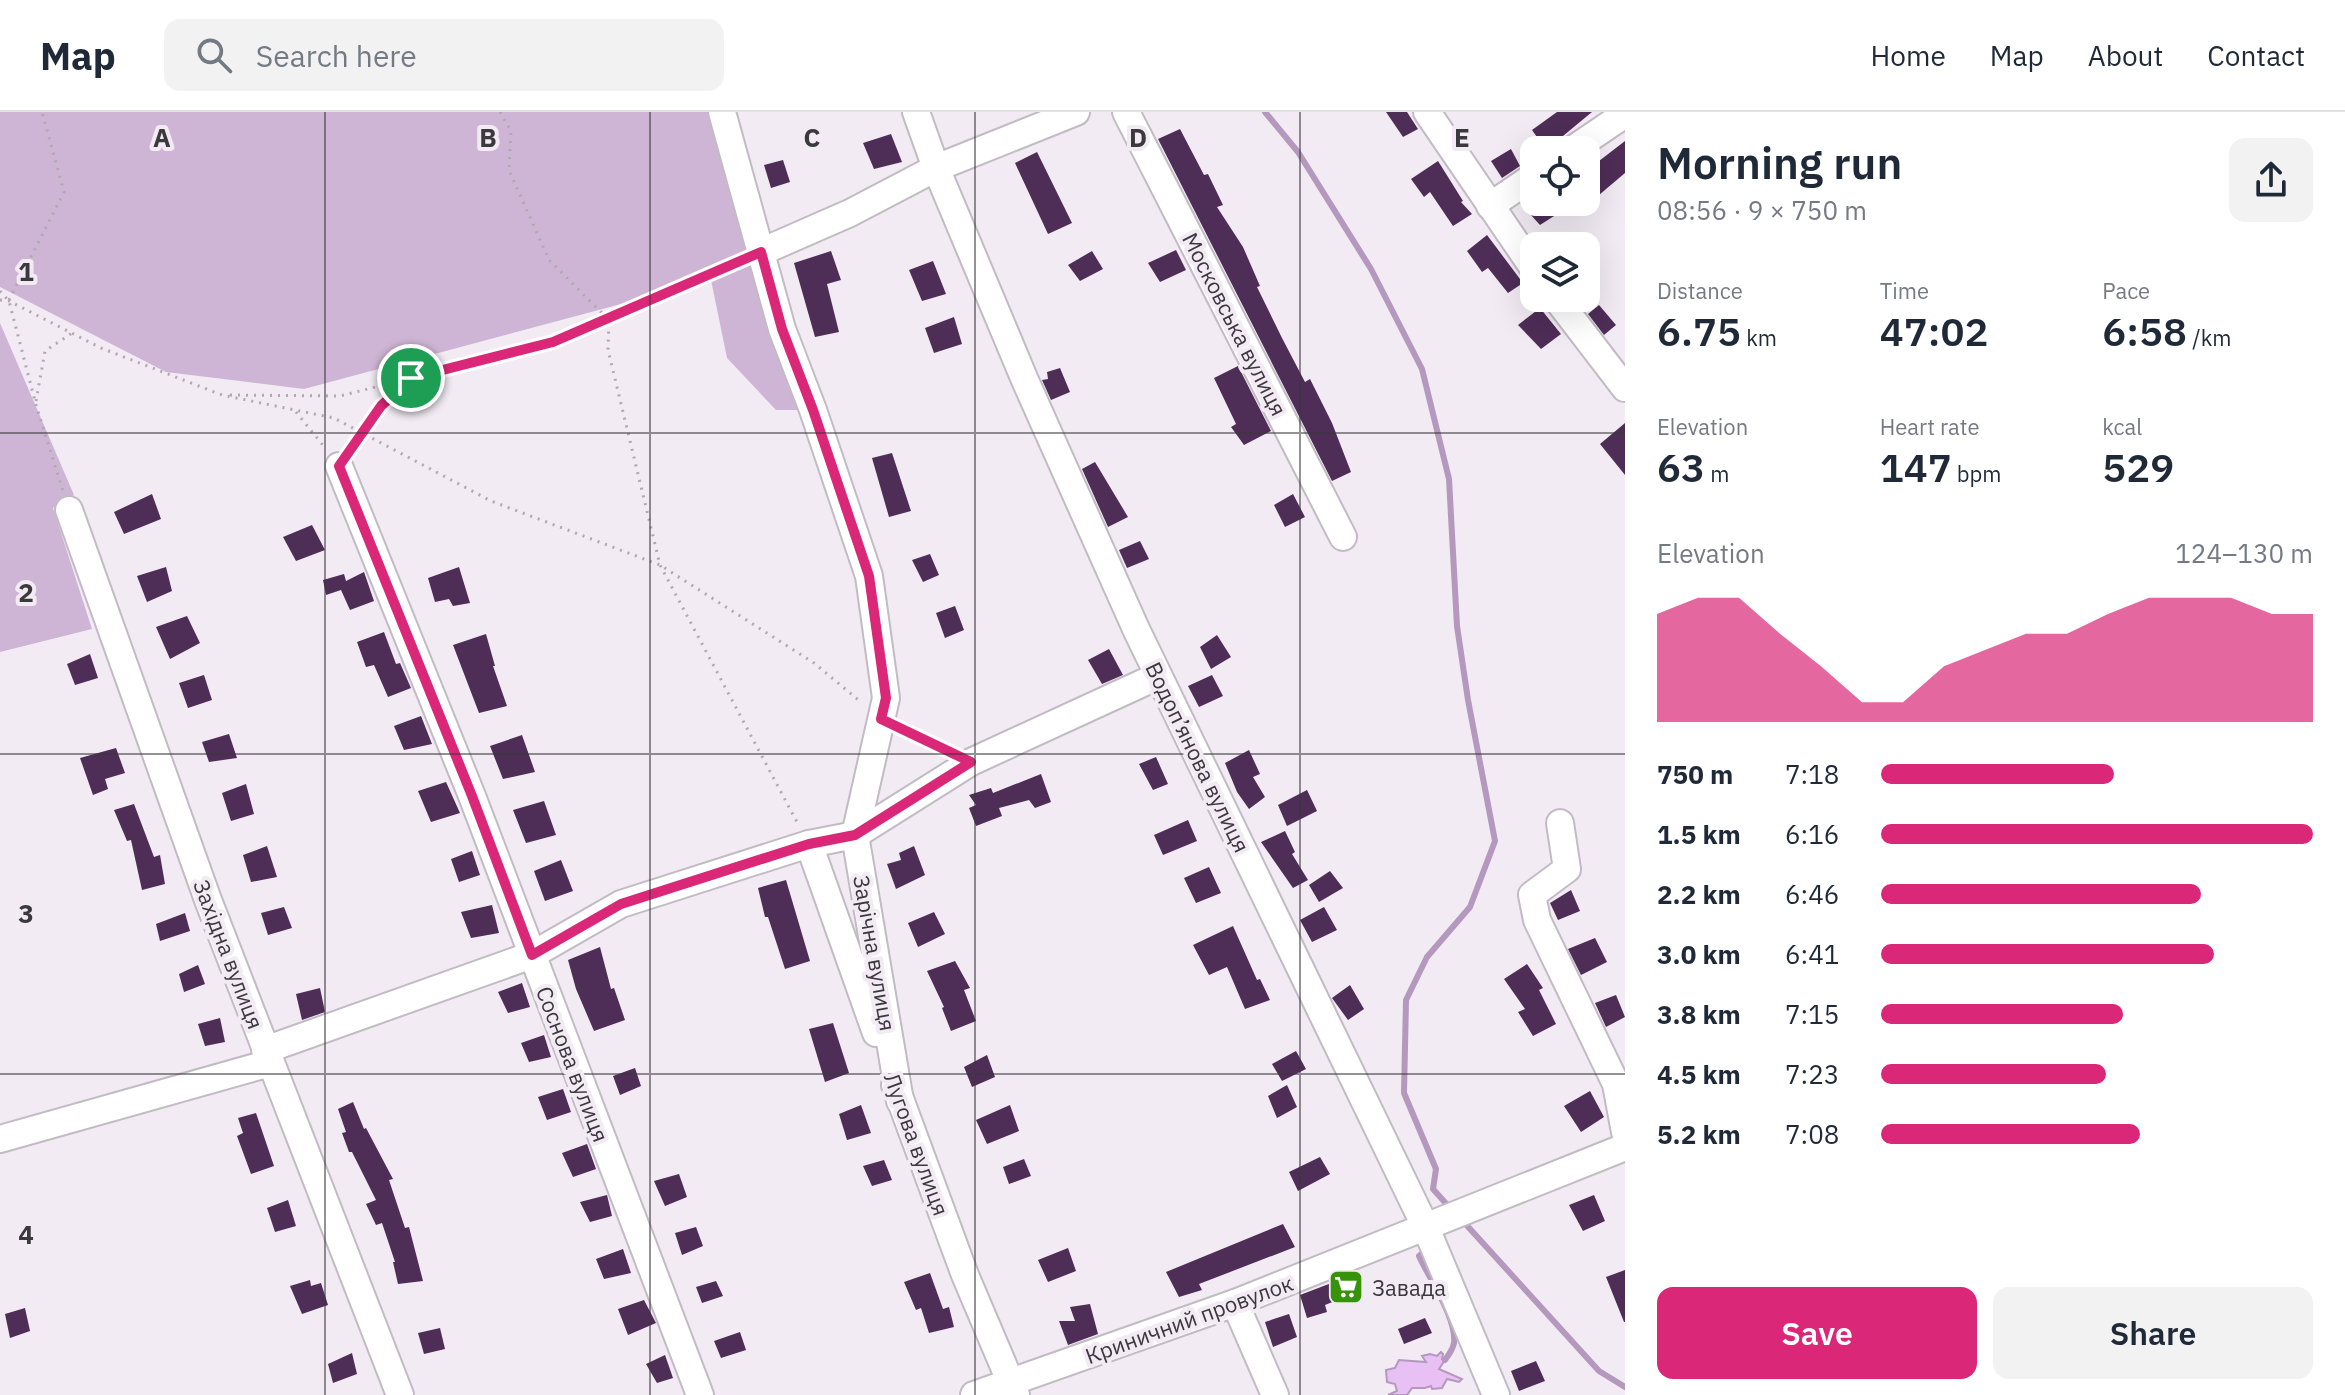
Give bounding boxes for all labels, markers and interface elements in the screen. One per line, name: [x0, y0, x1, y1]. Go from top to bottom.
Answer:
search box: [164, 19, 724, 91]
text: Map: [40, 31, 116, 80]
icon: search: [192, 33, 236, 77]
text: Search here: [256, 36, 417, 75]
text: Home: [1870, 37, 1946, 74]
text: Map: [1990, 37, 2044, 74]
text: About: [2088, 37, 2163, 74]
text: Contact: [2207, 37, 2305, 74]
text: A: [153, 120, 171, 154]
text: B: [479, 120, 497, 154]
text: C: [804, 120, 821, 154]
text: D: [1129, 120, 1147, 154]
text: E: [1454, 120, 1470, 154]
text: Morning run: [1657, 134, 1902, 191]
map controls: [1520, 136, 1600, 312]
button: locate: [1520, 136, 1600, 216]
button: share: [2229, 138, 2313, 222]
text: 08:56 · 9 × 750 m: [1657, 193, 1867, 227]
street label: Московська вулиця: [1176, 227, 1294, 421]
button: layers: [1520, 232, 1600, 312]
text: 1: [18, 254, 34, 288]
text: Distance: [1657, 276, 1743, 305]
text: Time: [1880, 276, 1929, 305]
text: Pace: [2102, 276, 2150, 305]
text: 6.75: [1657, 305, 1741, 357]
text: 47:02: [1880, 305, 1988, 357]
text: 6:58: [2102, 305, 2187, 357]
text: km: [1741, 323, 1777, 352]
text: /km: [2187, 323, 2232, 352]
pin: [377, 344, 445, 412]
icon: arrive: [389, 356, 433, 400]
text: Elevation: [1657, 412, 1748, 441]
text: Heart rate: [1880, 412, 1980, 441]
text: kcal: [2102, 412, 2142, 441]
text: 63: [1657, 441, 1705, 493]
text: 147: [1880, 441, 1952, 493]
text: 529: [2102, 441, 2174, 493]
text: m: [1705, 459, 1729, 488]
text: bpm: [1952, 459, 2002, 488]
text: Elevation: [1657, 536, 1765, 570]
text: 124–130 m: [2175, 536, 2313, 570]
text: 2: [18, 575, 34, 609]
street label: Водоп’янова вулиця: [1139, 657, 1257, 857]
text: 750 m: [1657, 757, 1733, 791]
text: 7:18: [1785, 757, 1839, 791]
text: 1.5 km: [1657, 817, 1741, 851]
text: 6:16: [1785, 817, 1839, 851]
street label: Зарічна вулиця: [847, 873, 903, 1033]
street label: Західна вулиця: [187, 875, 271, 1033]
text: 2.2 km: [1657, 877, 1741, 911]
text: 6:46: [1785, 877, 1839, 911]
text: 3: [18, 896, 34, 930]
text: 3.0 km: [1657, 937, 1741, 971]
text: 6:41: [1785, 937, 1839, 971]
street label: Соснова вулиця: [530, 982, 616, 1146]
text: 3.8 km: [1657, 997, 1741, 1031]
text: 7:15: [1785, 997, 1839, 1031]
text: 4.5 km: [1657, 1057, 1741, 1091]
text: 7:23: [1785, 1057, 1839, 1091]
street label: Лугова вулиця: [878, 1069, 956, 1219]
text: 5.2 km: [1657, 1117, 1741, 1151]
text: 7:08: [1785, 1117, 1839, 1151]
text: 4: [18, 1217, 34, 1251]
street label: Криничний провулок: [1081, 1268, 1297, 1370]
supermarket icon: Завада: [1327, 1268, 1365, 1306]
place label: Завада: [1372, 1273, 1446, 1302]
button: Save: [1657, 1287, 1977, 1379]
button: Share: [1993, 1287, 2313, 1379]

